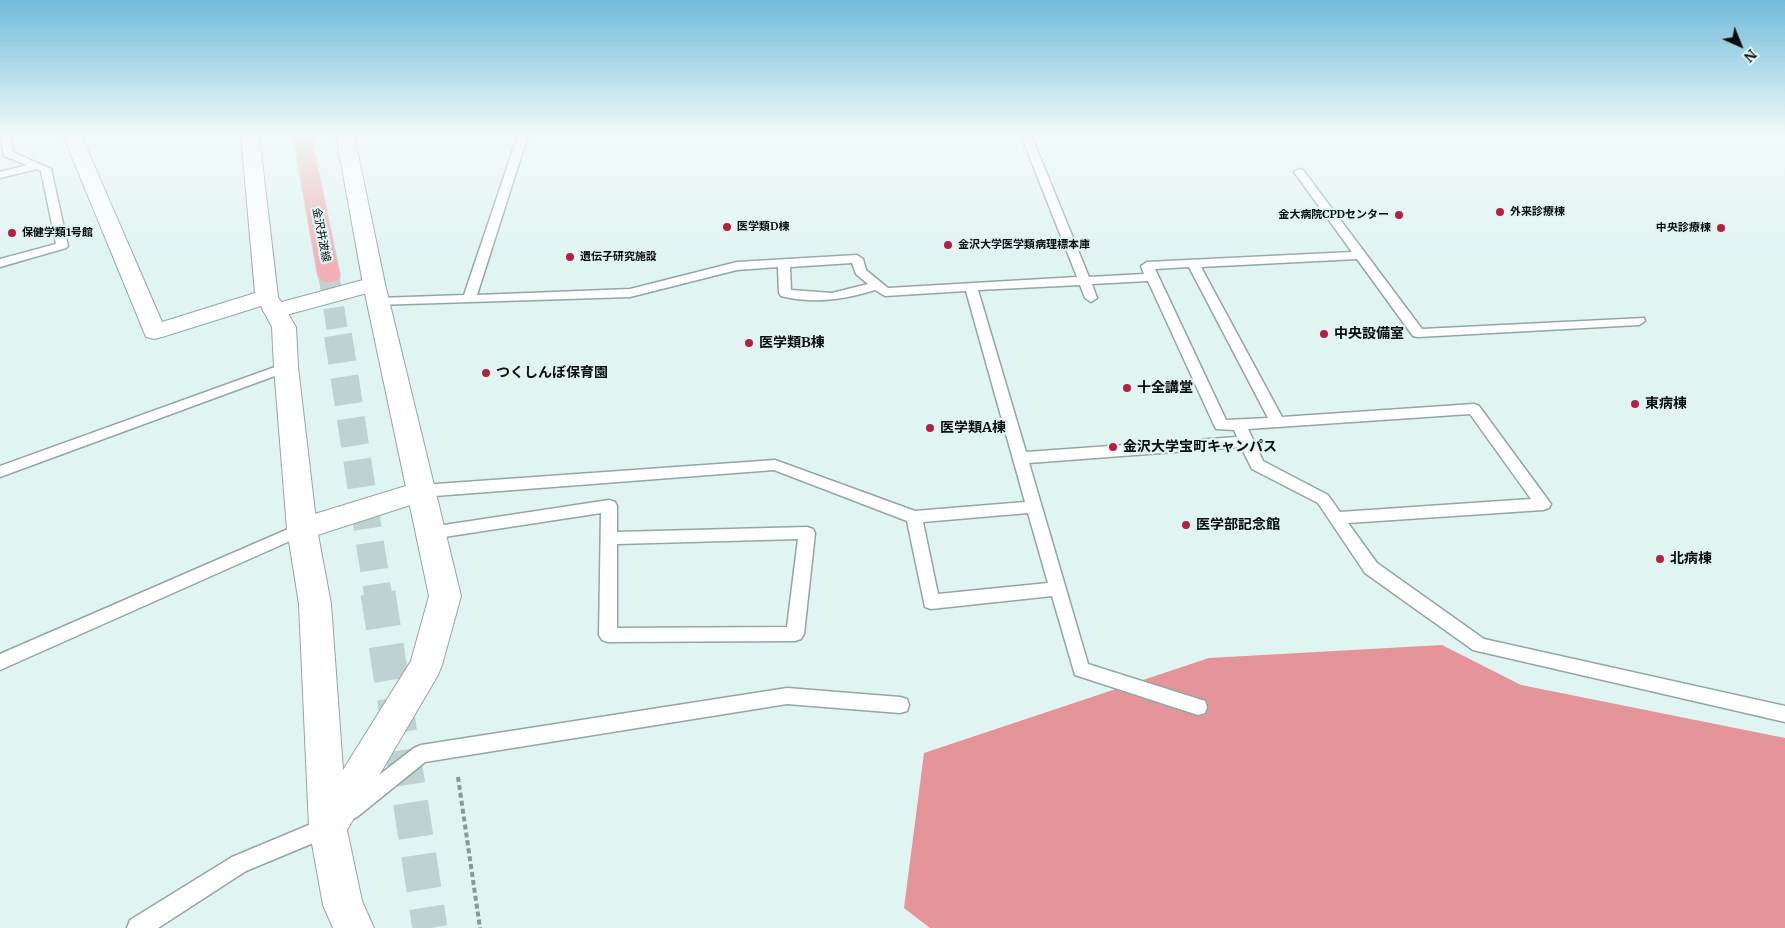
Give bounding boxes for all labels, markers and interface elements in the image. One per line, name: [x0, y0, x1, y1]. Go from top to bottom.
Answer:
north arrow: [1715, 20, 1765, 70]
text: N: [1740, 45, 1761, 66]
place label: 外来診療棟: [1510, 205, 1565, 219]
marker: 外来診療棟: [1494, 206, 1506, 218]
street label: 金沢井波線: [309, 207, 333, 263]
place label: 金大病院CPDセンター: [1278, 208, 1389, 222]
marker: 金大病院CPDセンター: [1393, 209, 1405, 221]
place label: 医学類D棟: [737, 220, 789, 234]
marker: 医学類D棟: [721, 221, 733, 233]
place label: 中央診療棟: [1656, 221, 1711, 235]
marker: 中央診療棟: [1715, 222, 1727, 234]
place label: 保健学類1号館: [22, 226, 93, 240]
marker: 保健学類1号館: [6, 227, 18, 239]
place label: 金沢大学医学類病理標本庫: [958, 238, 1090, 252]
marker: 金沢大学医学類病理標本庫: [942, 239, 954, 251]
place label: 遺伝子研究施設: [580, 250, 657, 264]
marker: 遺伝子研究施設: [564, 251, 576, 263]
place label: 中央設備室: [1334, 326, 1404, 342]
marker: 中央設備室: [1318, 328, 1330, 340]
place label: 医学類B棟: [759, 335, 825, 351]
marker: 医学類B棟: [743, 337, 755, 349]
place label: つくしんぼ保育園: [496, 365, 608, 381]
marker: つくしんぼ保育園: [480, 367, 492, 379]
place label: 十全講堂: [1137, 380, 1193, 396]
marker: 十全講堂: [1121, 382, 1133, 394]
place label: 東病棟: [1645, 396, 1687, 412]
marker: 東病棟: [1629, 398, 1641, 410]
place label: 医学類A棟: [940, 420, 1006, 436]
marker: 医学類A棟: [924, 422, 936, 434]
place label: 金沢大学宝町キャンパス: [1123, 439, 1277, 455]
marker: 金沢大学宝町キャンパス: [1107, 441, 1119, 453]
place label: 医学部記念館: [1196, 517, 1280, 533]
marker: 医学部記念館: [1180, 519, 1192, 531]
place label: 北病棟: [1670, 551, 1712, 567]
marker: 北病棟: [1654, 553, 1666, 565]

